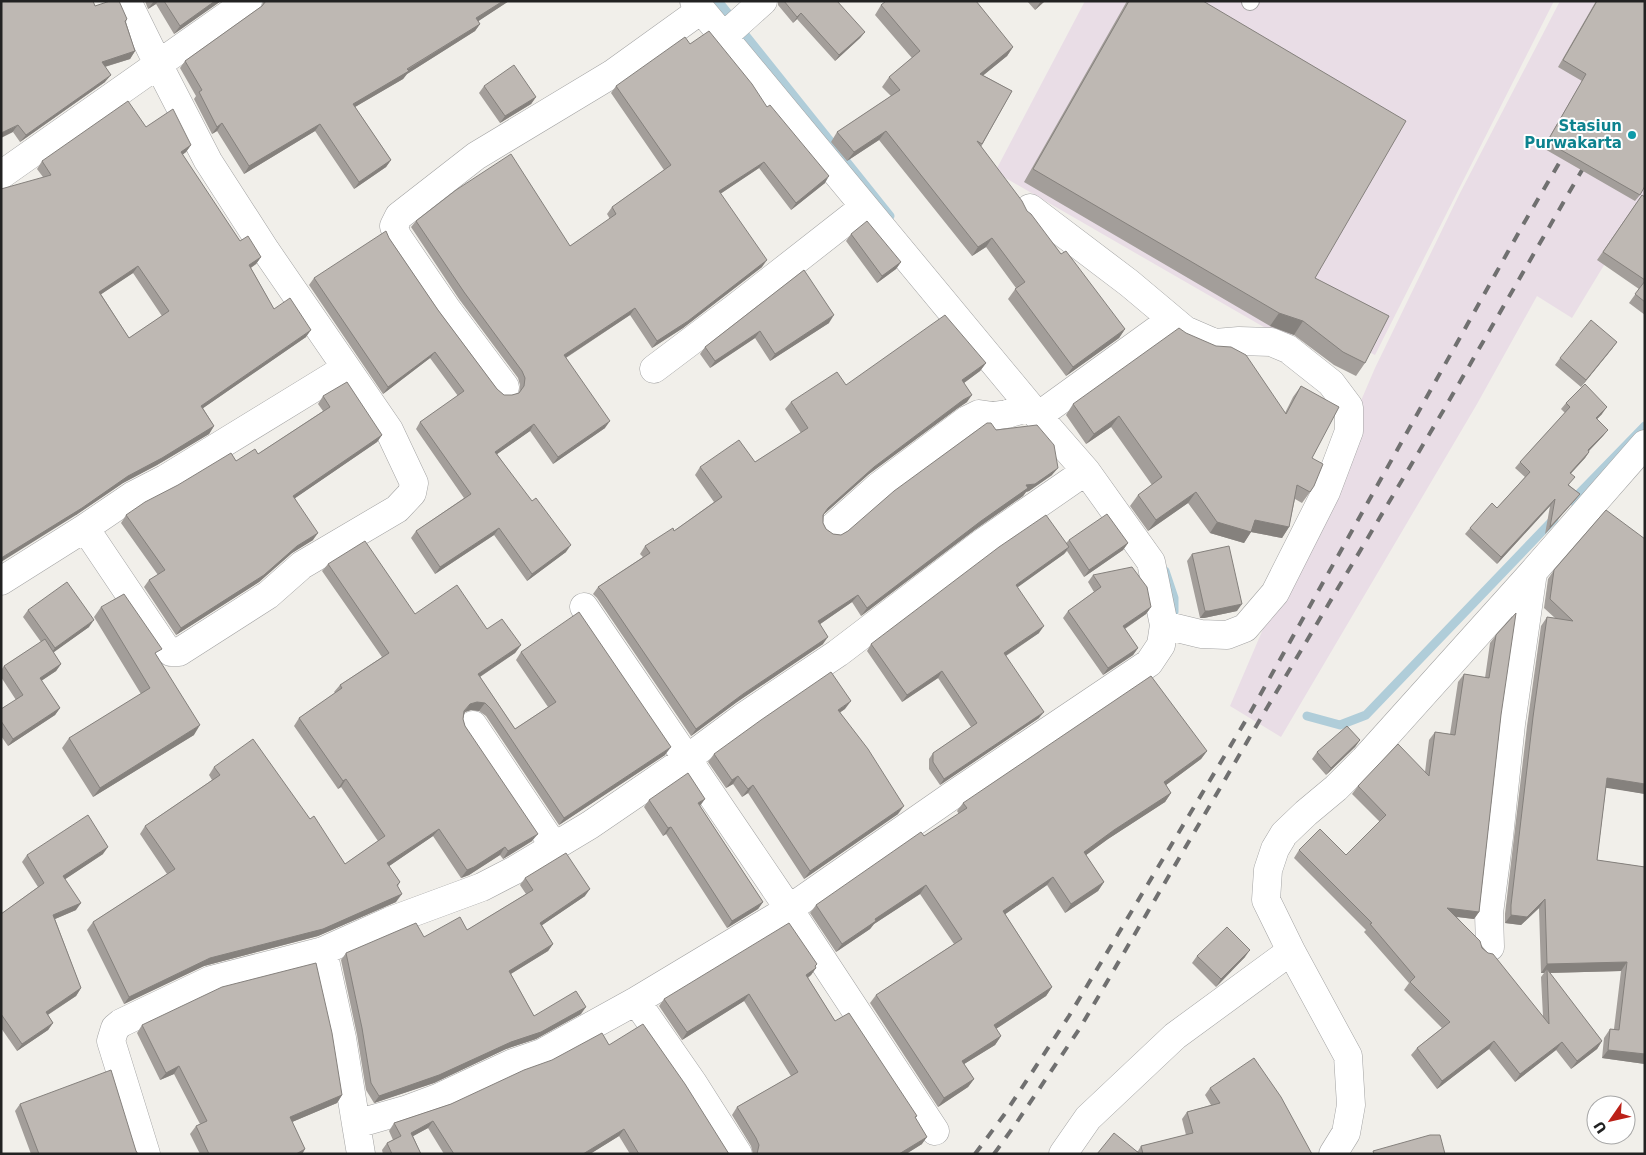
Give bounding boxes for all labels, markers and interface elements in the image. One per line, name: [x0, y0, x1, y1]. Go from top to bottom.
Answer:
place label: Stasiun Purwakarta: [1524, 117, 1622, 152]
marker: Stasiun Purwakarta: [1626, 129, 1638, 141]
north arrow: [1586, 1095, 1636, 1145]
text: U: [1590, 1118, 1610, 1136]

